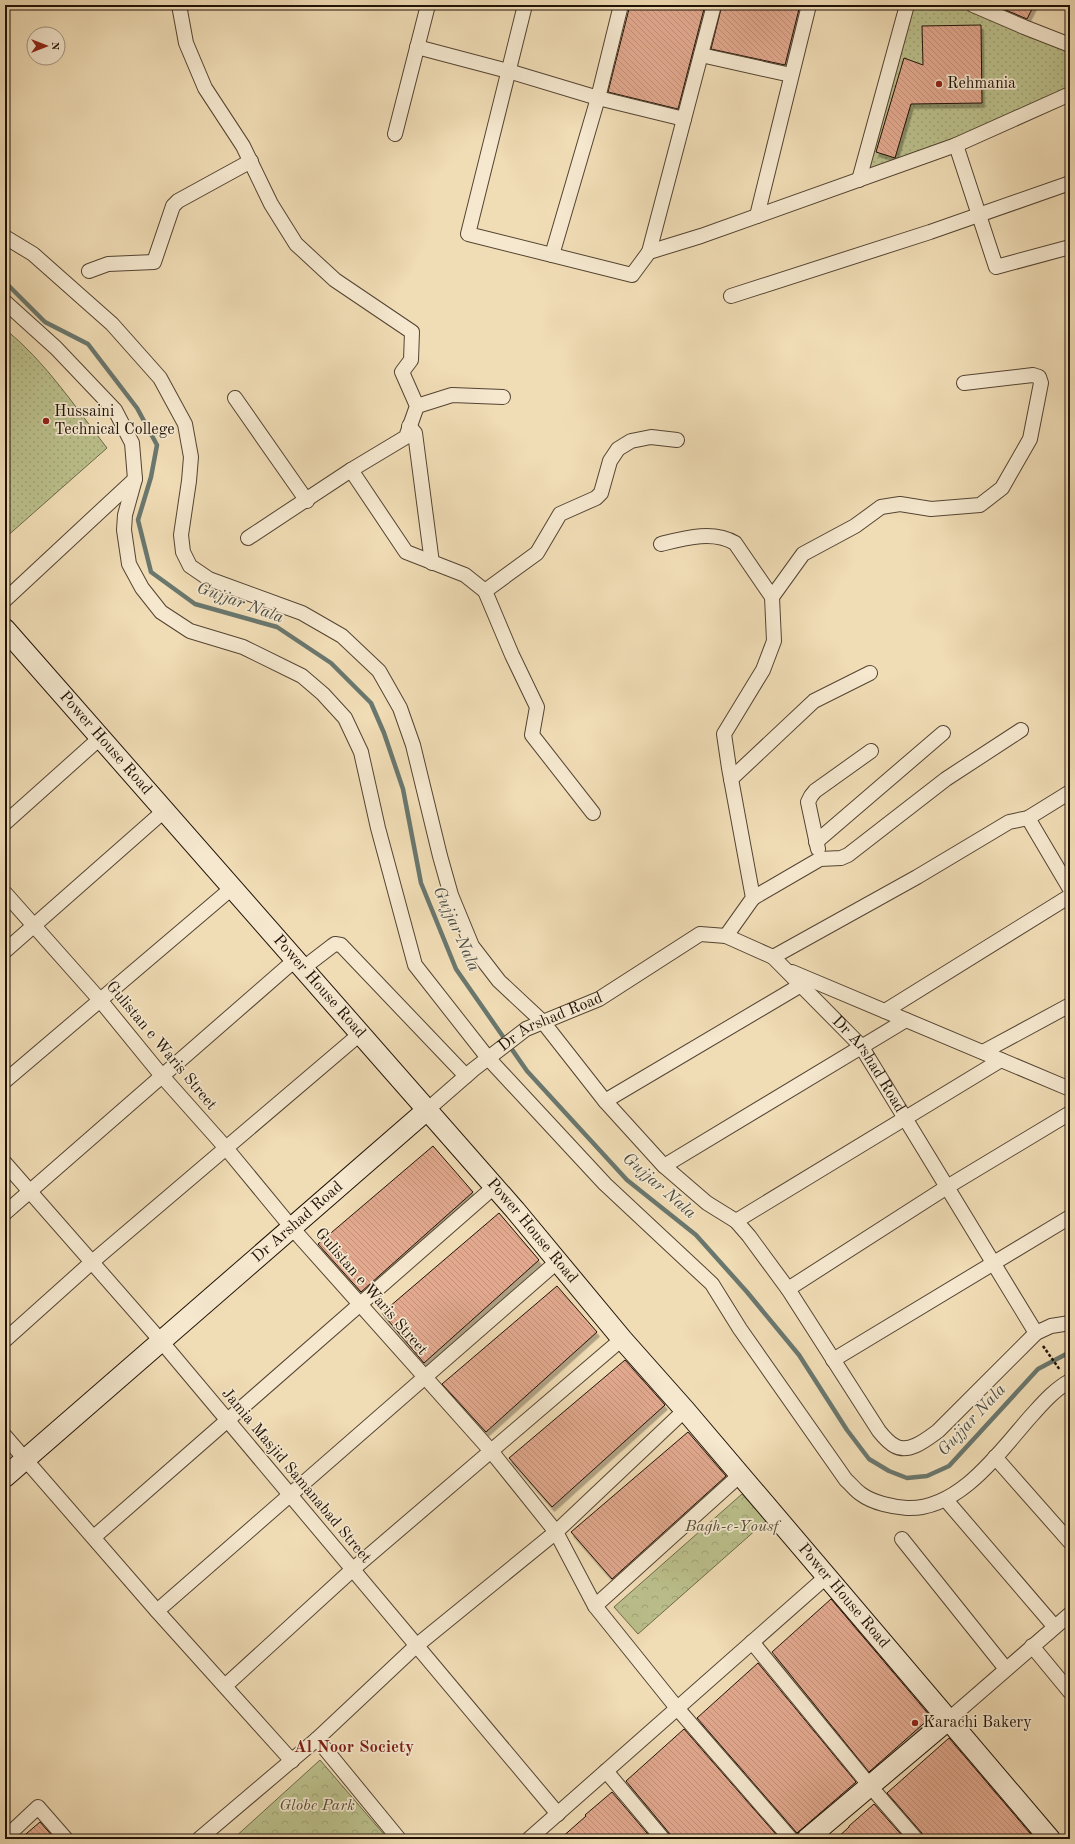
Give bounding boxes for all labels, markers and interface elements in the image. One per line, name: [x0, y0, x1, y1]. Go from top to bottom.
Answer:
north arrow: [26, 26, 66, 66]
text: N: [49, 42, 60, 51]
place label: Rehmania: [947, 76, 1016, 92]
marker: Rehmania: [934, 79, 944, 89]
place label: Hussaini Technical College: [54, 404, 175, 438]
marker: Hussaini Technical College: [41, 416, 51, 426]
water label: Gujjar Nala: [194, 579, 286, 627]
street label: Power House Road: [56, 689, 155, 798]
water label: Gujjar Nala: [430, 884, 482, 974]
street label: Power House Road: [270, 932, 368, 1041]
street label: Gulistan e Waris Street: [103, 979, 220, 1114]
street label: Dr Arshad Road: [496, 990, 605, 1055]
street label: Dr Arshad Road: [829, 1013, 908, 1115]
water label: Gujjar Nala: [619, 1150, 699, 1222]
street label: Power House Road: [483, 1176, 580, 1286]
street label: Dr Arshad Road: [249, 1179, 346, 1266]
street label: Gulistan e Waris Street: [312, 1225, 431, 1359]
water label: Gujjar Nala: [935, 1381, 1009, 1459]
street label: Jamia Masjid Samanabad Street: [218, 1386, 374, 1567]
park label: Bagh-e-Yousf: [684, 1519, 782, 1535]
street label: Power House Road: [795, 1541, 892, 1651]
place label: Karachi Bakery: [923, 1715, 1032, 1731]
marker: Karachi Bakery: [910, 1718, 920, 1728]
district label: Al Noor Society: [294, 1739, 414, 1756]
park label: Globe Park: [279, 1798, 355, 1814]

